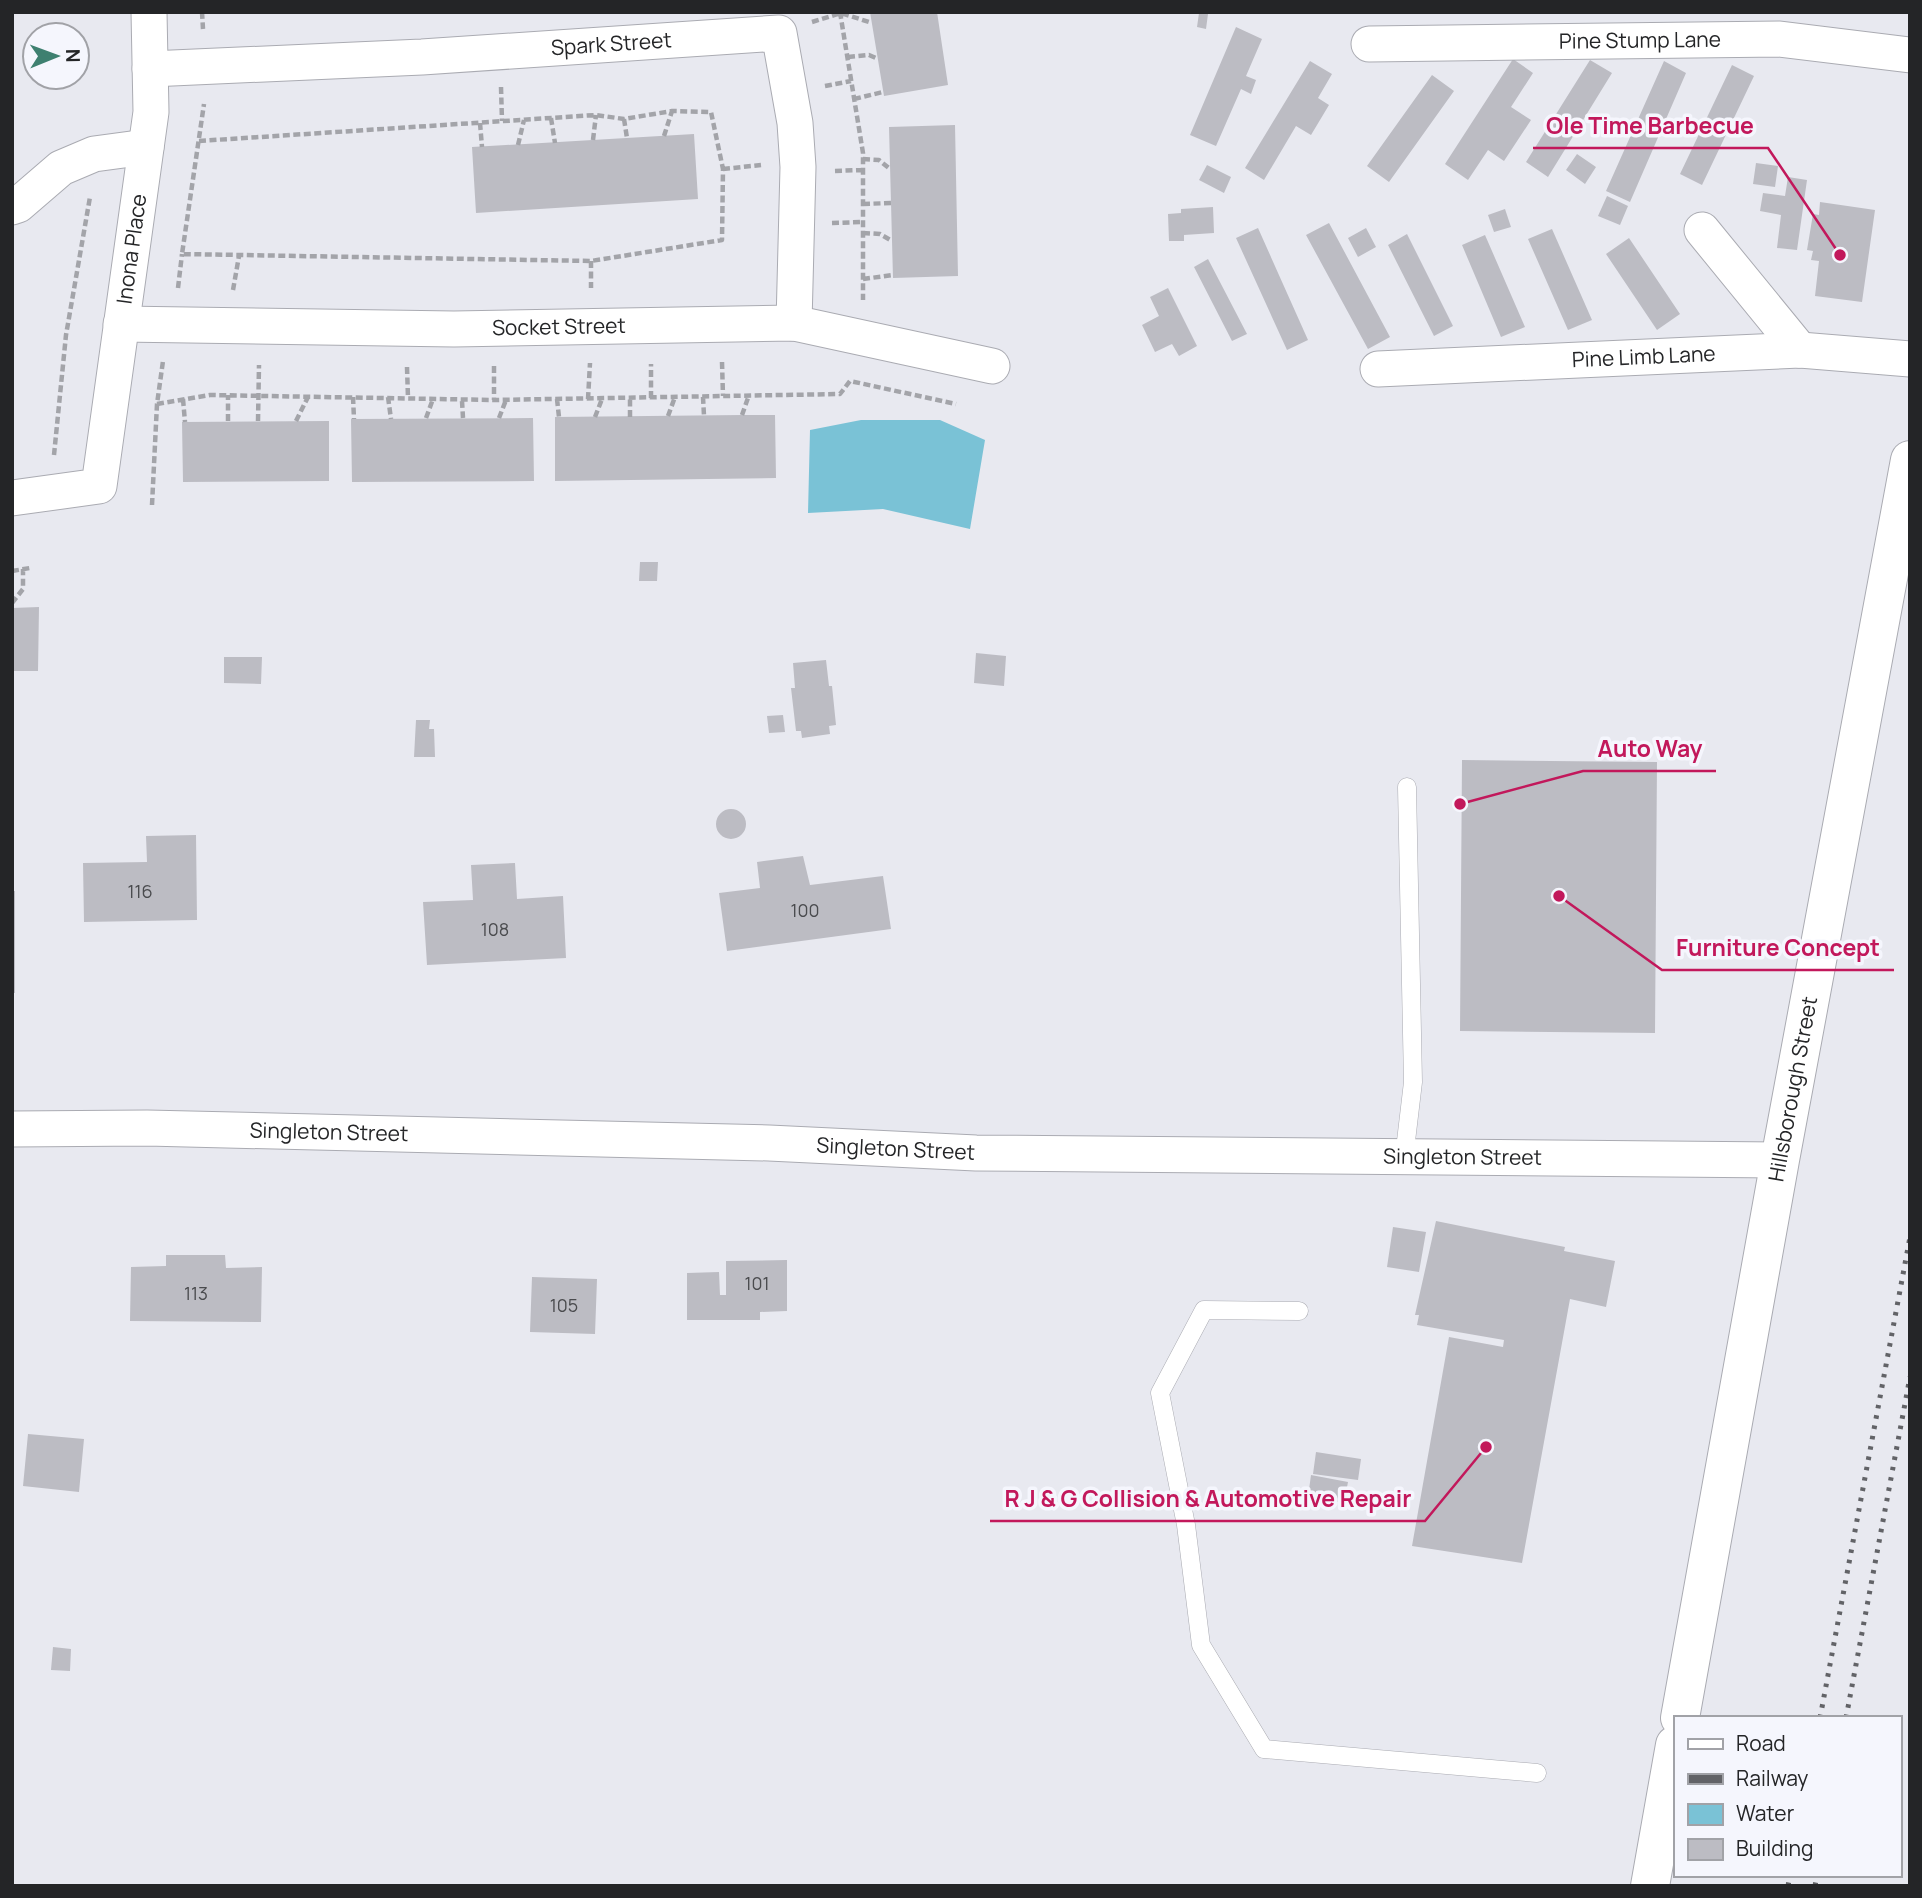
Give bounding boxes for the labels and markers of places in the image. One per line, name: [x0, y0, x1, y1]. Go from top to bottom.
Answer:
callout: Ole Time Barbecue: [1533, 104, 1768, 148]
callout: Auto Way: [1583, 727, 1716, 771]
callout: Furniture Concept: [1662, 926, 1894, 970]
callout: R J & G Collision & Automotive Repair: [990, 1477, 1425, 1521]

